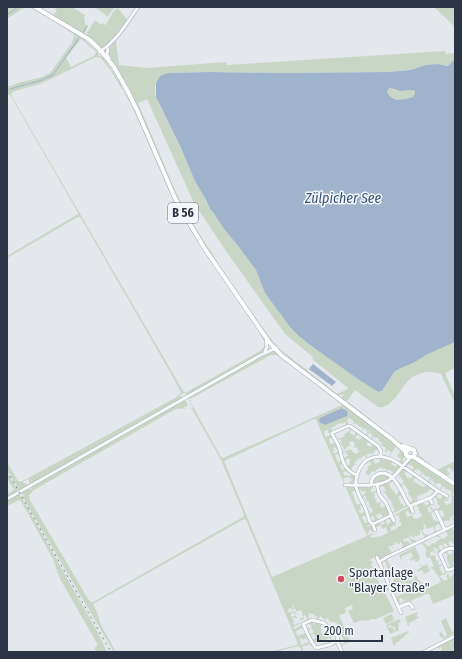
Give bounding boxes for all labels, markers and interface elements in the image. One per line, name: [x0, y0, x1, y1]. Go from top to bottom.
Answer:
water label: Zülpicher See: [304, 190, 381, 207]
road number: B 56: [168, 203, 198, 223]
place label: Sportanlage "Blayer Straße": [349, 565, 430, 595]
marker: Sportanlage "Blayer Straße": [336, 574, 346, 584]
scale bar: [318, 617, 382, 643]
text: 200 m: [324, 624, 354, 638]

